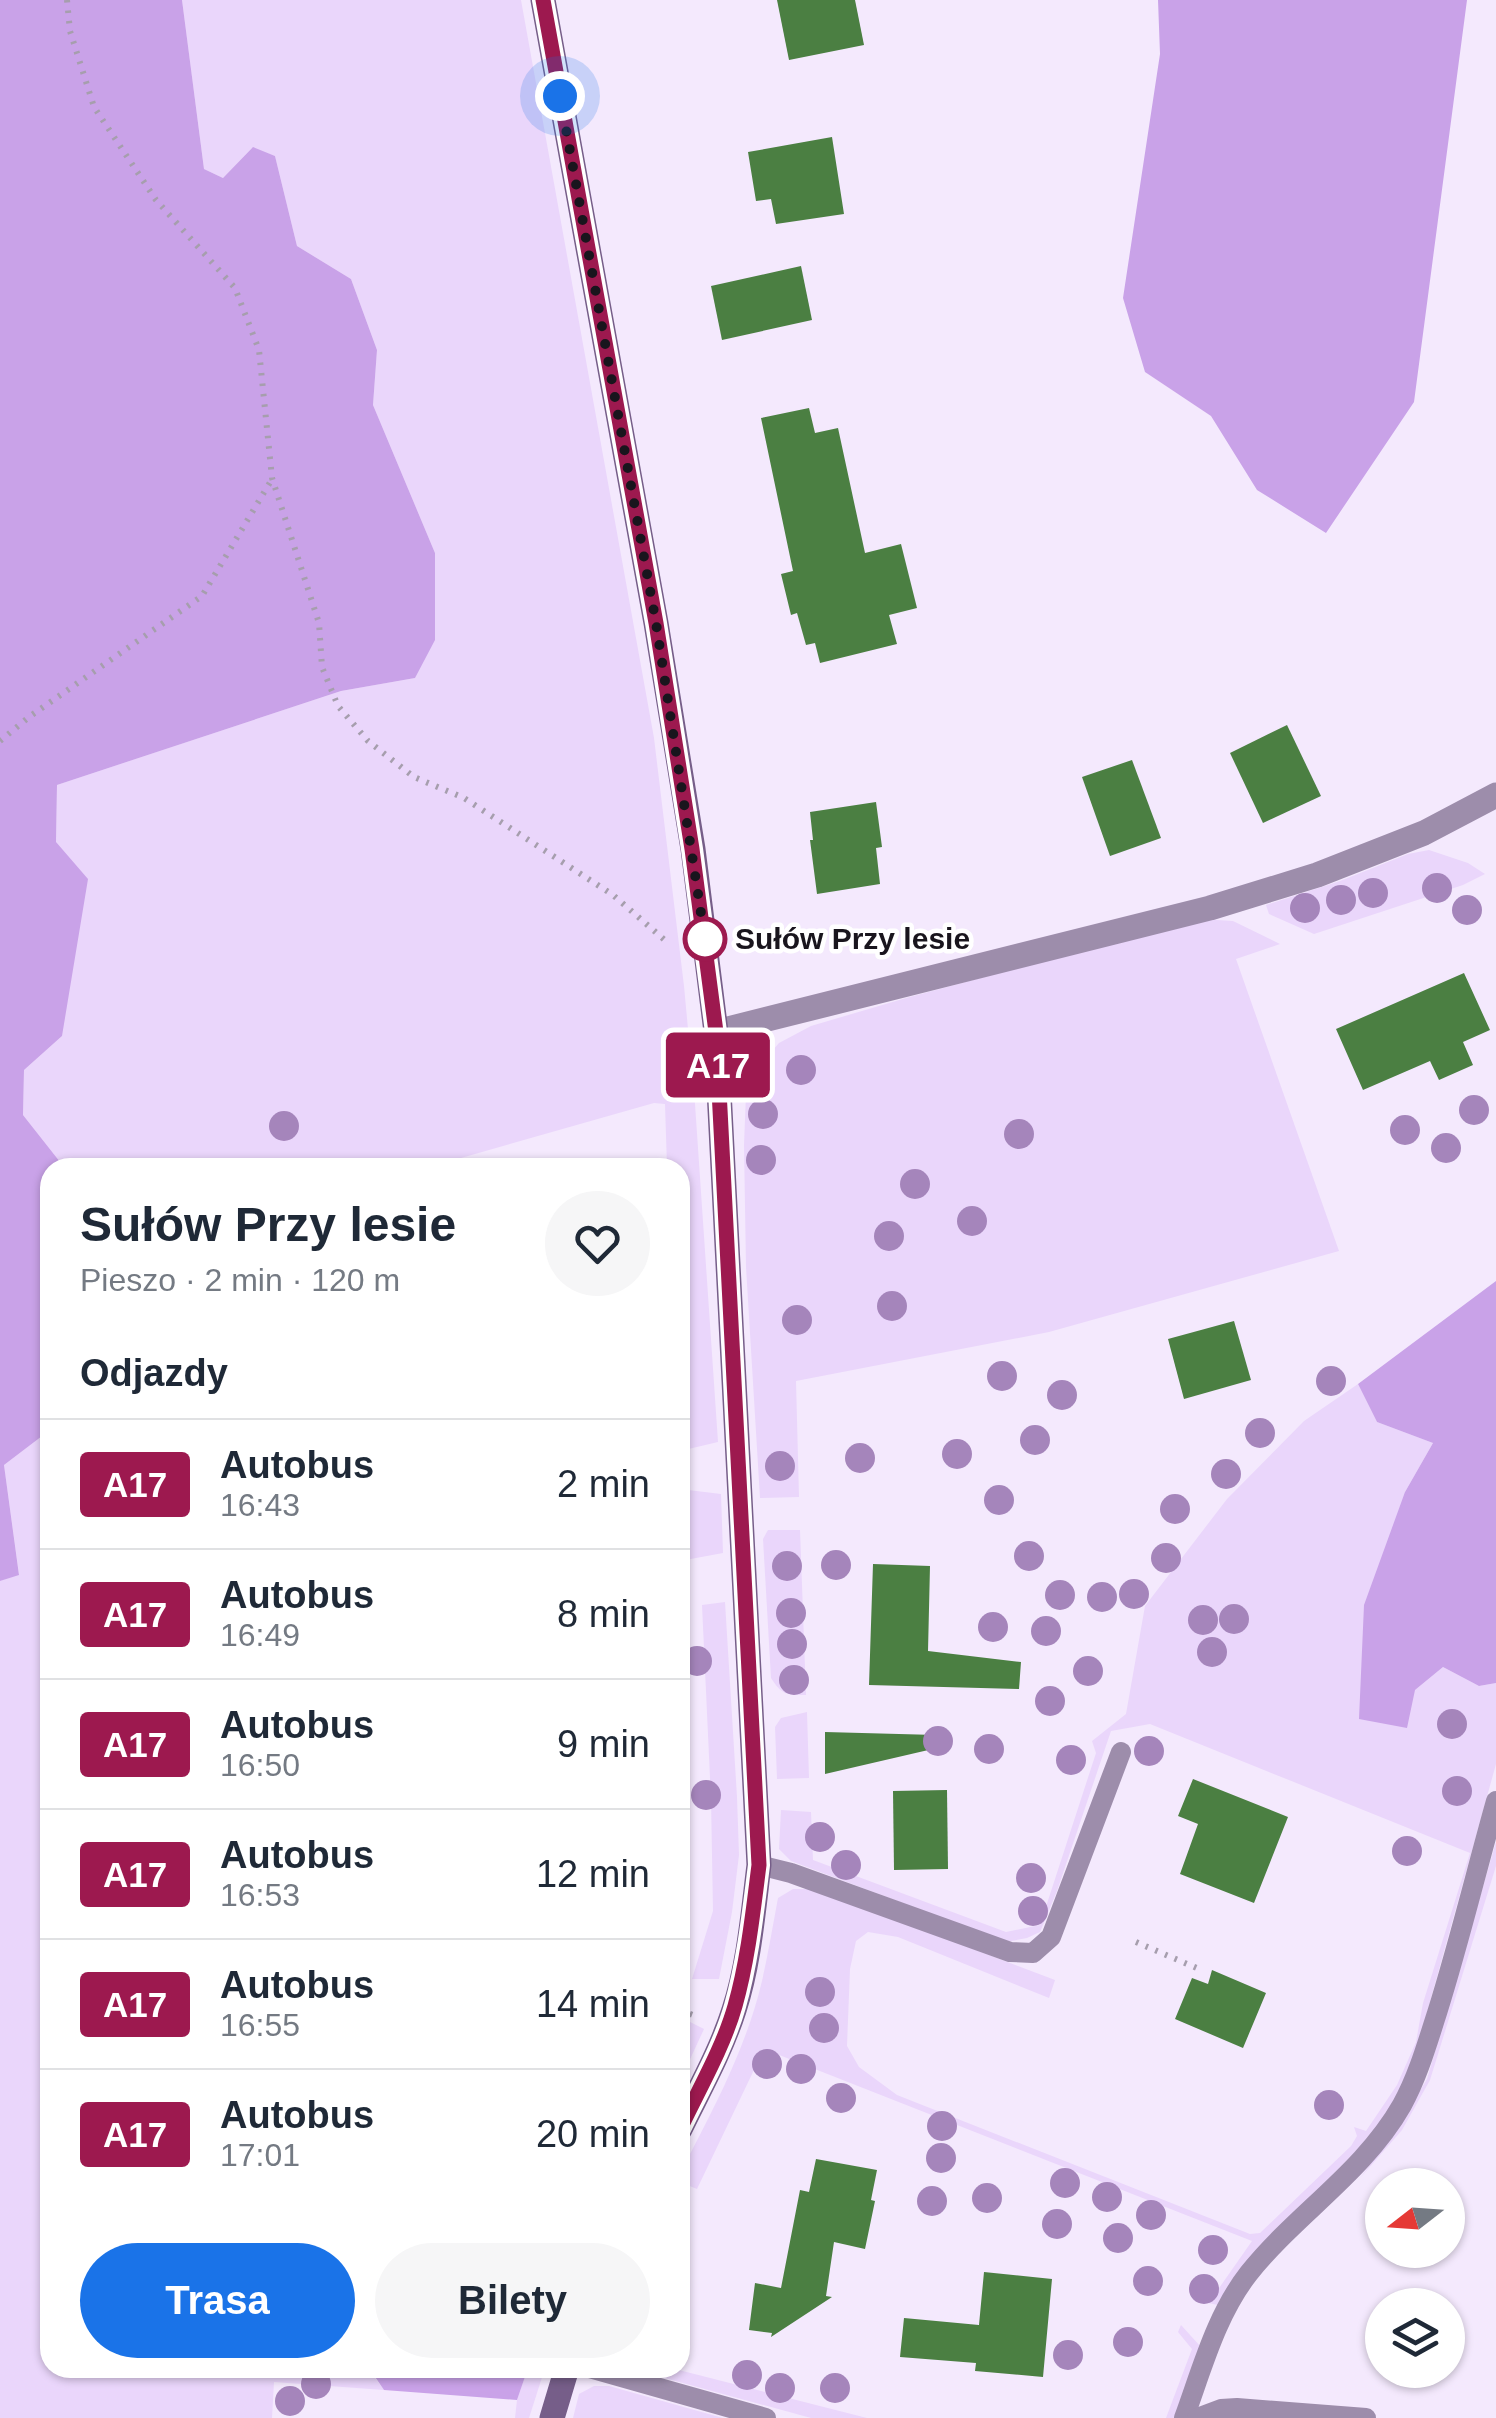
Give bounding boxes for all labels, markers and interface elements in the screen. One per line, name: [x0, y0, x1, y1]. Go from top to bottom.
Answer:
your location: [535, 71, 585, 121]
marker: Sułów Przy lesie: [684, 918, 726, 960]
place label: Sułów Przy lesie: [735, 922, 970, 955]
line badge: A17: [660, 1032, 776, 1098]
text: A17: [686, 1046, 750, 1085]
button: heart: [545, 1191, 650, 1296]
text: Sułów Przy lesie: [80, 1198, 456, 1251]
text: Pieszo · 2 min · 120 m: [80, 1262, 400, 1298]
text: Odjazdy: [80, 1352, 228, 1394]
text: Autobus: [220, 1444, 374, 1486]
text: 2 min: [557, 1463, 650, 1505]
text: A17: [103, 1465, 167, 1504]
text: 16:43: [220, 1487, 300, 1523]
text: Autobus: [220, 1574, 374, 1616]
text: 8 min: [557, 1593, 650, 1635]
text: A17: [103, 1595, 167, 1634]
text: 16:49: [220, 1617, 300, 1653]
text: Autobus: [220, 1704, 374, 1746]
text: 9 min: [557, 1723, 650, 1765]
text: A17: [103, 1725, 167, 1764]
text: 16:50: [220, 1747, 300, 1783]
text: Autobus: [220, 1834, 374, 1876]
text: 12 min: [536, 1853, 650, 1895]
text: A17: [103, 1855, 167, 1894]
text: 16:53: [220, 1877, 300, 1913]
text: Autobus: [220, 1964, 374, 2006]
text: 14 min: [536, 1983, 650, 2025]
text: A17: [103, 1985, 167, 2024]
text: 16:55: [220, 2007, 300, 2043]
text: Autobus: [220, 2094, 374, 2136]
text: 20 min: [536, 2113, 650, 2155]
text: A17: [103, 2115, 167, 2154]
text: 17:01: [220, 2137, 300, 2173]
north arrow: [1365, 2168, 1465, 2268]
map controls: [1365, 2168, 1465, 2388]
button: Trasa: [80, 2243, 355, 2358]
button: Bilety: [375, 2243, 650, 2358]
button: layers: [1365, 2288, 1465, 2388]

